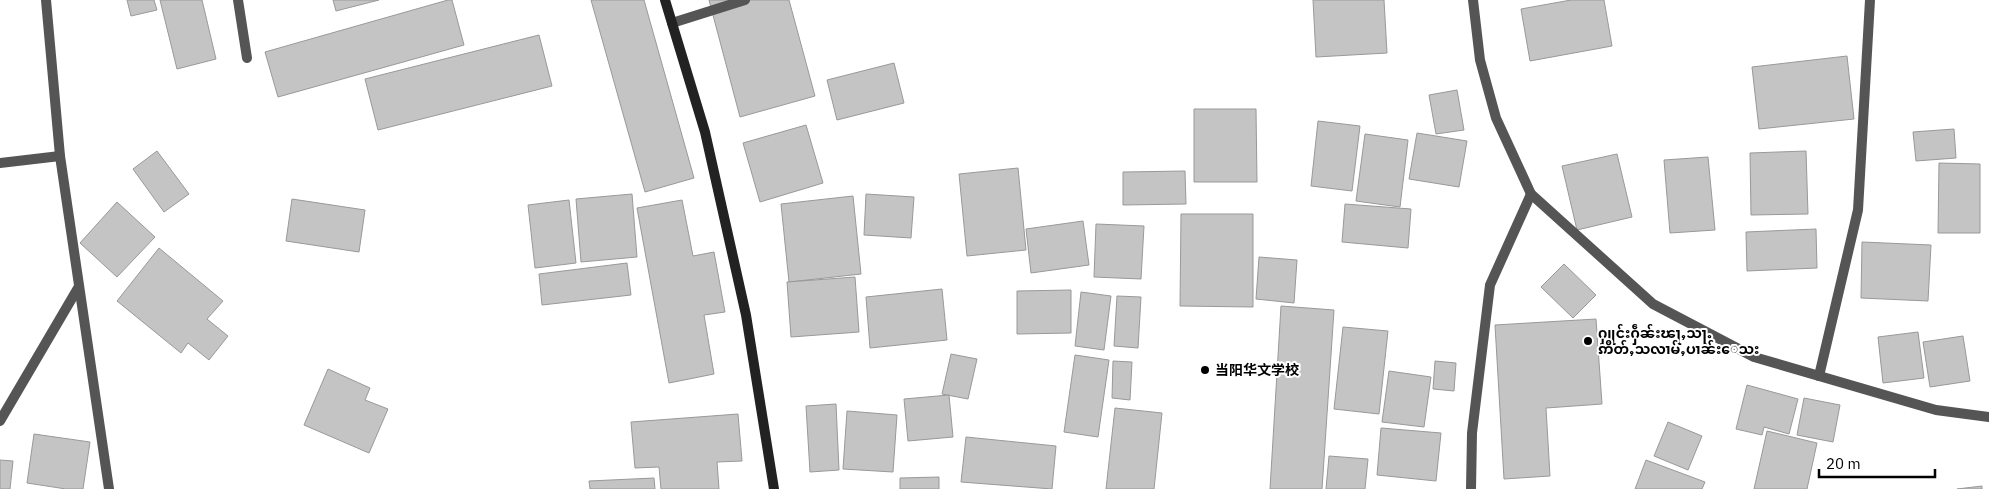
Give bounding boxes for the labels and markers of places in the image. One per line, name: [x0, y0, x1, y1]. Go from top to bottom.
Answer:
place label: ႁူင်းႁဵၼ်းၽႃႇသႃႇ ဢိတ်ႇသလၢမ်ႇပၢၼ်းေသး: [1598, 323, 1759, 358]
marker: ႁူင်းႁဵၼ်းၽႃႇသႃႇ ဢိတ်ႇသလၢမ်ႇပၢၼ်းေသး: [1582, 335, 1594, 347]
place label: 当阳华文学校: [1215, 361, 1299, 379]
marker: 当阳华文学校: [1199, 364, 1211, 376]

